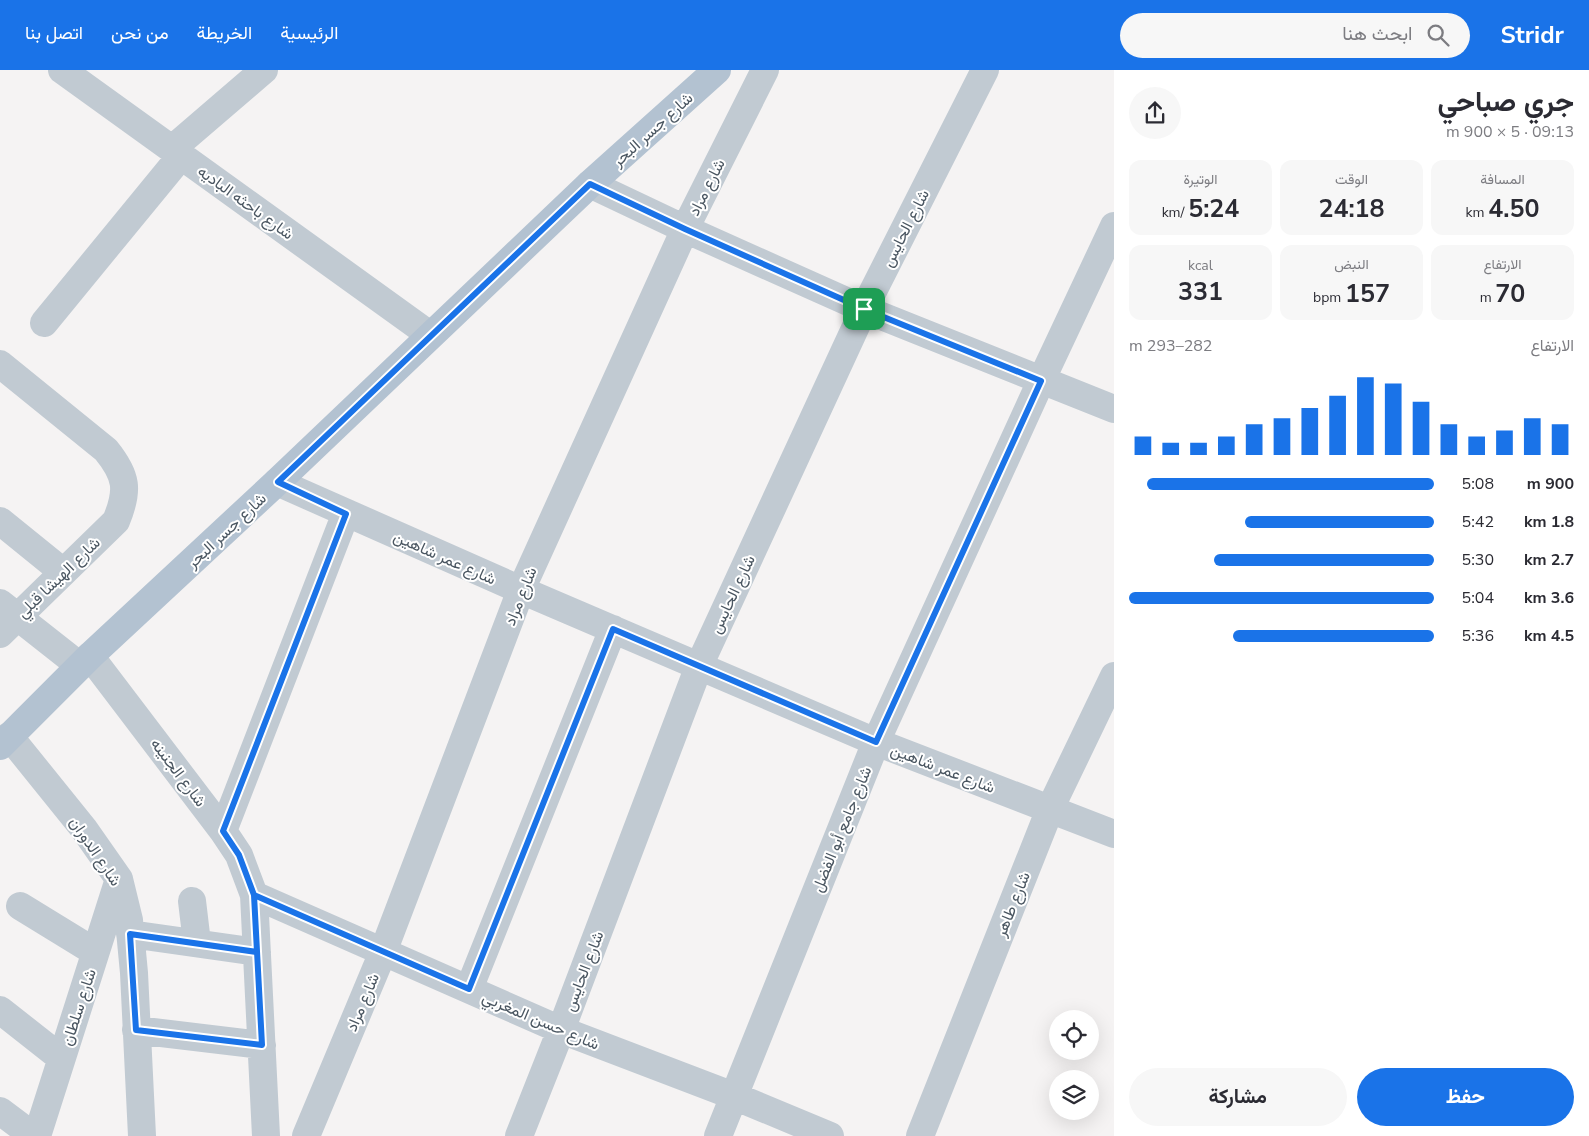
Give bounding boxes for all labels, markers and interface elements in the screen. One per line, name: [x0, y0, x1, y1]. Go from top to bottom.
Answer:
search box: [1120, 13, 1470, 58]
text: Stridr: [1500, 19, 1564, 51]
text: اتصل بنا: [25, 21, 83, 45]
text: من نحن: [111, 21, 169, 45]
text: الخريطة: [197, 21, 252, 45]
text: الرئيسية: [280, 21, 338, 45]
text: ابحث هنا: [1342, 21, 1412, 47]
icon: search: [1424, 21, 1452, 49]
text: جري صباحي: [1438, 83, 1574, 121]
button: share: [1129, 87, 1181, 139]
street label: شارع جسر البحر: [607, 88, 698, 173]
text: 09:13 · 5 × 900 m: [1446, 121, 1574, 143]
street label: شارع مراد: [683, 155, 731, 220]
street label: شارع باحثه الباديه: [193, 161, 298, 245]
text: الوتيرة: [1183, 170, 1218, 189]
text: الوقت: [1335, 170, 1368, 189]
text: المسافة: [1480, 170, 1525, 189]
street label: شارع الحايس: [877, 186, 935, 271]
text: 5:24: [1188, 192, 1239, 226]
text: 24:18: [1318, 192, 1385, 226]
text: 4.50: [1488, 192, 1539, 226]
text: /km: [1162, 203, 1188, 222]
text: km: [1466, 203, 1488, 222]
text: النبض: [1334, 255, 1369, 274]
text: الارتفاع: [1484, 255, 1522, 274]
text: kcal: [1188, 256, 1213, 275]
text: 331: [1178, 275, 1223, 309]
text: 157: [1345, 277, 1390, 311]
text: 70: [1495, 277, 1525, 311]
pin: [843, 288, 885, 330]
text: bpm: [1313, 288, 1345, 307]
text: m: [1480, 288, 1495, 307]
icon: arrive: [850, 295, 878, 323]
text: 282–293 m: [1129, 335, 1212, 357]
text: الارتفاع: [1531, 335, 1574, 357]
text: 5:08: [1462, 473, 1494, 495]
text: 900 m: [1527, 473, 1574, 495]
street label: شارع جسر البحر: [181, 488, 271, 574]
text: 5:42: [1462, 511, 1494, 533]
text: 1.8 km: [1524, 511, 1574, 533]
street label: شارع عمر شاهين: [390, 526, 499, 590]
street label: شارع الهيشا قبلي: [12, 532, 107, 625]
text: 5:30: [1462, 549, 1494, 571]
text: 2.7 km: [1524, 549, 1574, 571]
street label: شارع الحايس: [705, 551, 761, 637]
street label: شارع مراد: [499, 564, 543, 629]
text: 5:04: [1462, 587, 1494, 609]
text: 3.6 km: [1524, 587, 1574, 609]
text: 5:36: [1462, 625, 1494, 647]
text: 4.5 km: [1524, 625, 1574, 647]
street label: شارع الجنينه: [145, 734, 211, 811]
street label: شارع عمر شاهين: [887, 739, 998, 799]
street label: شارع جامع أبو الفضل: [807, 763, 877, 896]
street label: شارع الدوران: [64, 813, 126, 891]
street label: شارع طاهر: [990, 869, 1036, 941]
street label: شارع الحايس: [559, 928, 609, 1015]
street label: شارع سلطان: [56, 966, 102, 1049]
street label: شارع مراد: [341, 970, 385, 1035]
street label: شارع حسن المغربي: [478, 986, 603, 1057]
map controls: [1049, 1010, 1099, 1120]
button: locate: [1049, 1010, 1099, 1060]
button: مشاركة: [1129, 1068, 1347, 1126]
button: حفظ: [1357, 1068, 1574, 1126]
button: layers: [1049, 1070, 1099, 1120]

